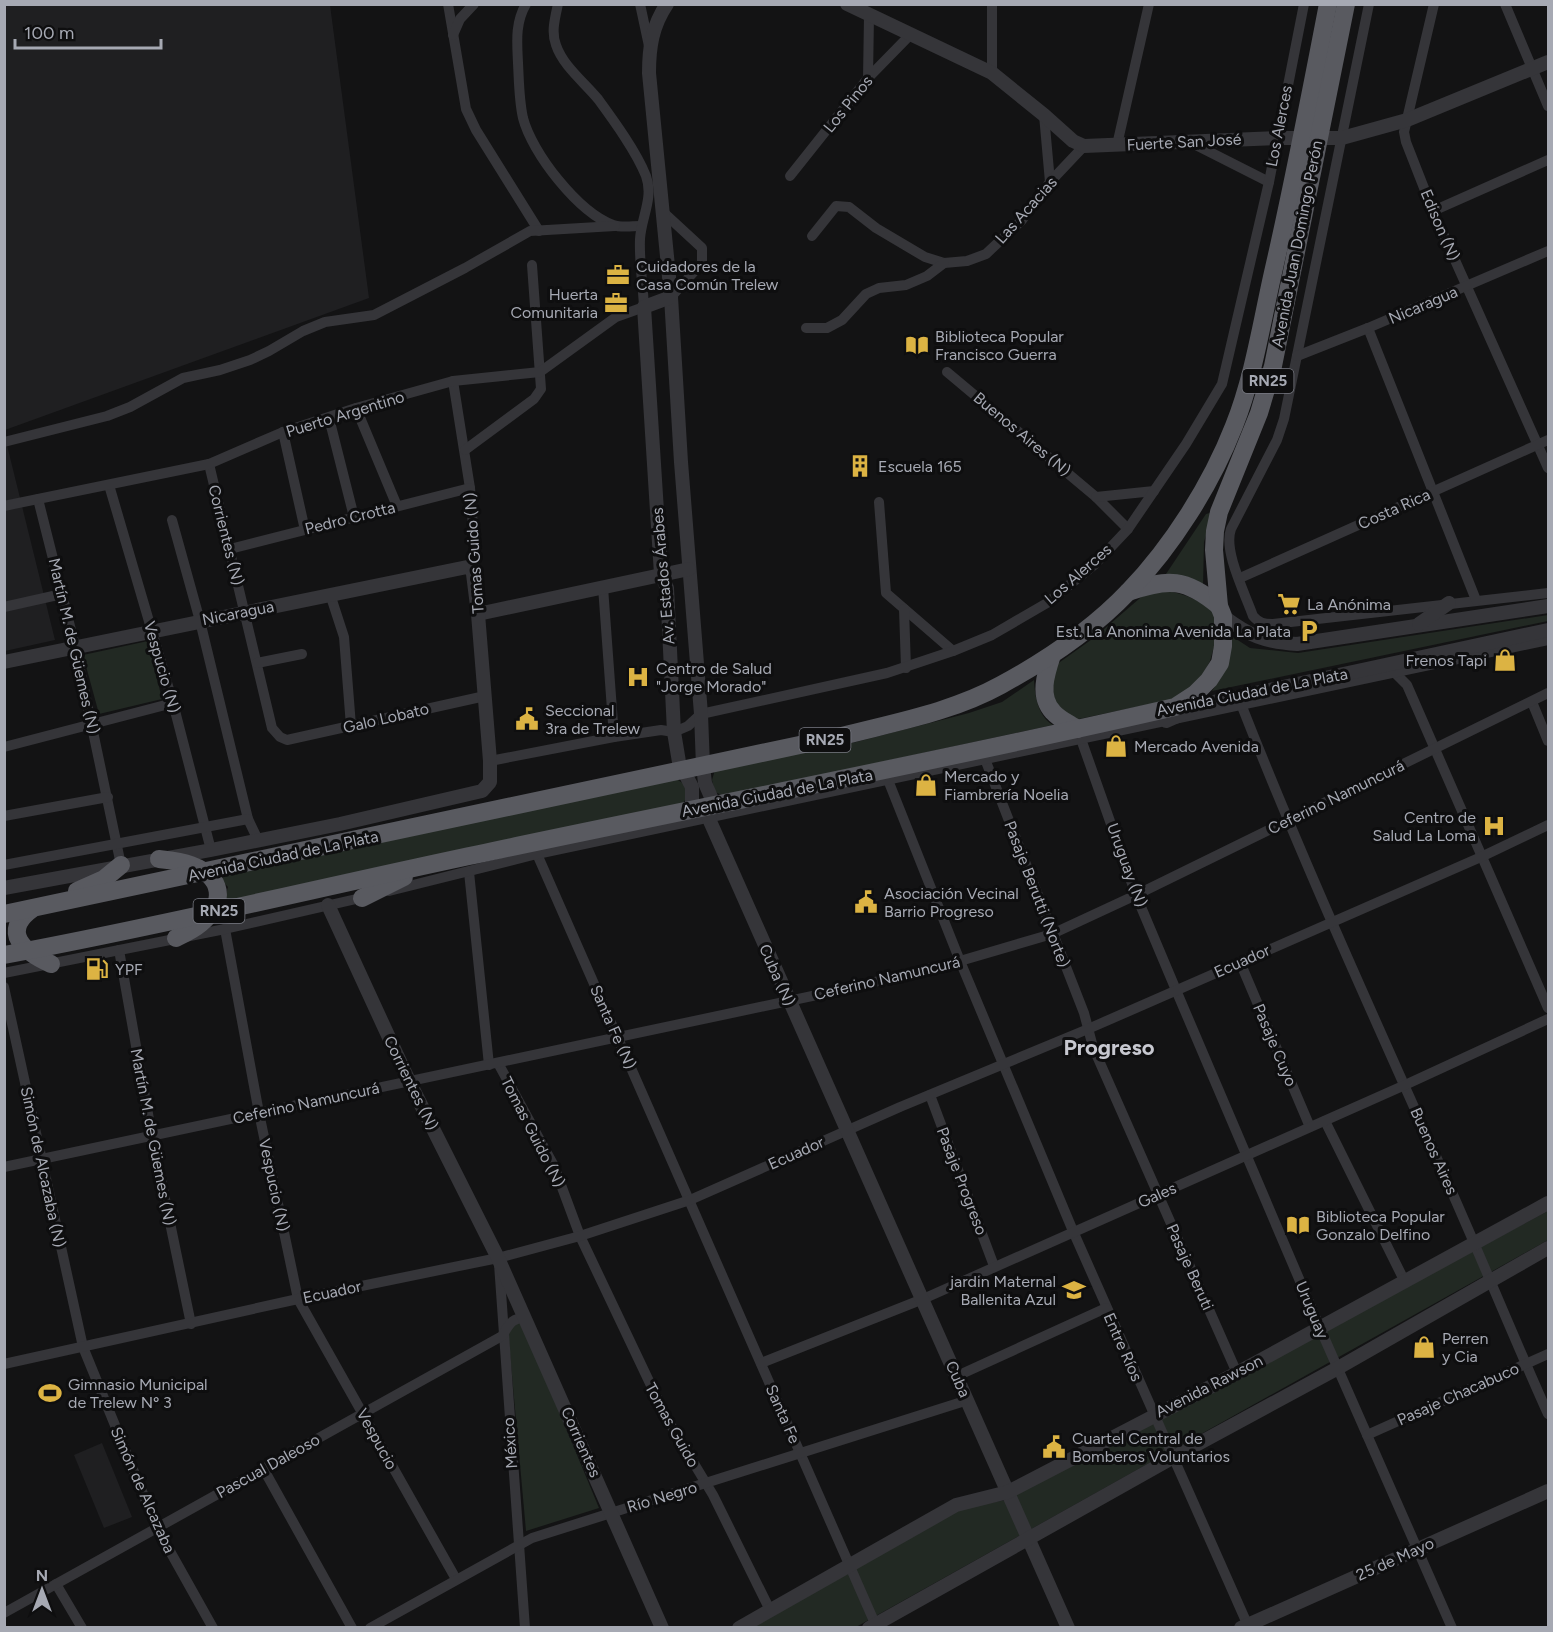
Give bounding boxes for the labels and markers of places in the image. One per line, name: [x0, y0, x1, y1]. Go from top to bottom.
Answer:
place label: Cuidadores de la Casa Común Trelew: [636, 257, 779, 294]
office icon: Cuidadores de la Casa Común Trelew: [605, 262, 631, 288]
place label: Huerta Comunitaria: [511, 285, 598, 322]
office icon: Huerta Comunitaria: [603, 290, 629, 316]
place label: Biblioteca Popular Francisco Guerra: [935, 327, 1064, 364]
library icon: Biblioteca Popular Francisco Guerra: [904, 332, 930, 358]
building icon: Escuela 165: [847, 453, 873, 479]
place label: Escuela 165: [878, 457, 962, 476]
supermarket icon: La Anónima: [1276, 591, 1302, 617]
place label: La Anónima: [1307, 595, 1391, 614]
parking icon: Est. La Anonima Avenida La Plata: [1296, 618, 1322, 644]
place label: Est. La Anonima Avenida La Plata: [1056, 622, 1291, 641]
shop icon: Frenos Tapi: [1492, 647, 1518, 673]
place label: Frenos Tapi: [1406, 651, 1487, 670]
place label: Centro de Salud "Jorge Morado": [656, 659, 772, 696]
hospital icon: Centro de Salud "Jorge Morado": [625, 664, 651, 690]
place label: Seccional 3ra de Trelew: [545, 701, 641, 738]
public building icon: Seccional 3ra de Trelew: [514, 706, 540, 732]
shop icon: Mercado Avenida: [1103, 733, 1129, 759]
place label: Mercado Avenida: [1134, 737, 1259, 756]
place label: Mercado y Fiambrería Noelia: [944, 767, 1069, 804]
shop icon: Mercado y Fiambrería Noelia: [913, 772, 939, 798]
place label: Centro de Salud La Loma: [1372, 808, 1476, 845]
hospital icon: Centro de Salud La Loma: [1481, 813, 1507, 839]
place label: Asociación Vecinal Barrio Progreso: [884, 884, 1019, 921]
public building icon: Asociación Vecinal Barrio Progreso: [853, 889, 879, 915]
fuel station icon: YPF: [84, 956, 110, 982]
place label: YPF: [115, 960, 143, 979]
place label: Biblioteca Popular Gonzalo Delfino: [1316, 1207, 1445, 1244]
library icon: Biblioteca Popular Gonzalo Delfino: [1285, 1212, 1311, 1238]
place label: jardin Maternal Ballenita Azul: [949, 1272, 1056, 1309]
school or university icon: jardin Maternal Ballenita Azul: [1061, 1277, 1087, 1303]
place label: Perren y Cia: [1442, 1329, 1488, 1366]
shop icon: Perren y Cia: [1411, 1334, 1437, 1360]
place label: Gimnasio Municipal de Trelew Nº 3: [68, 1375, 208, 1412]
sports icon: Gimnasio Municipal de Trelew Nº 3: [37, 1380, 63, 1406]
place label: Cuartel Central de Bomberos Voluntarios: [1072, 1429, 1230, 1466]
public building icon: Cuartel Central de Bomberos Voluntarios: [1041, 1434, 1067, 1460]

